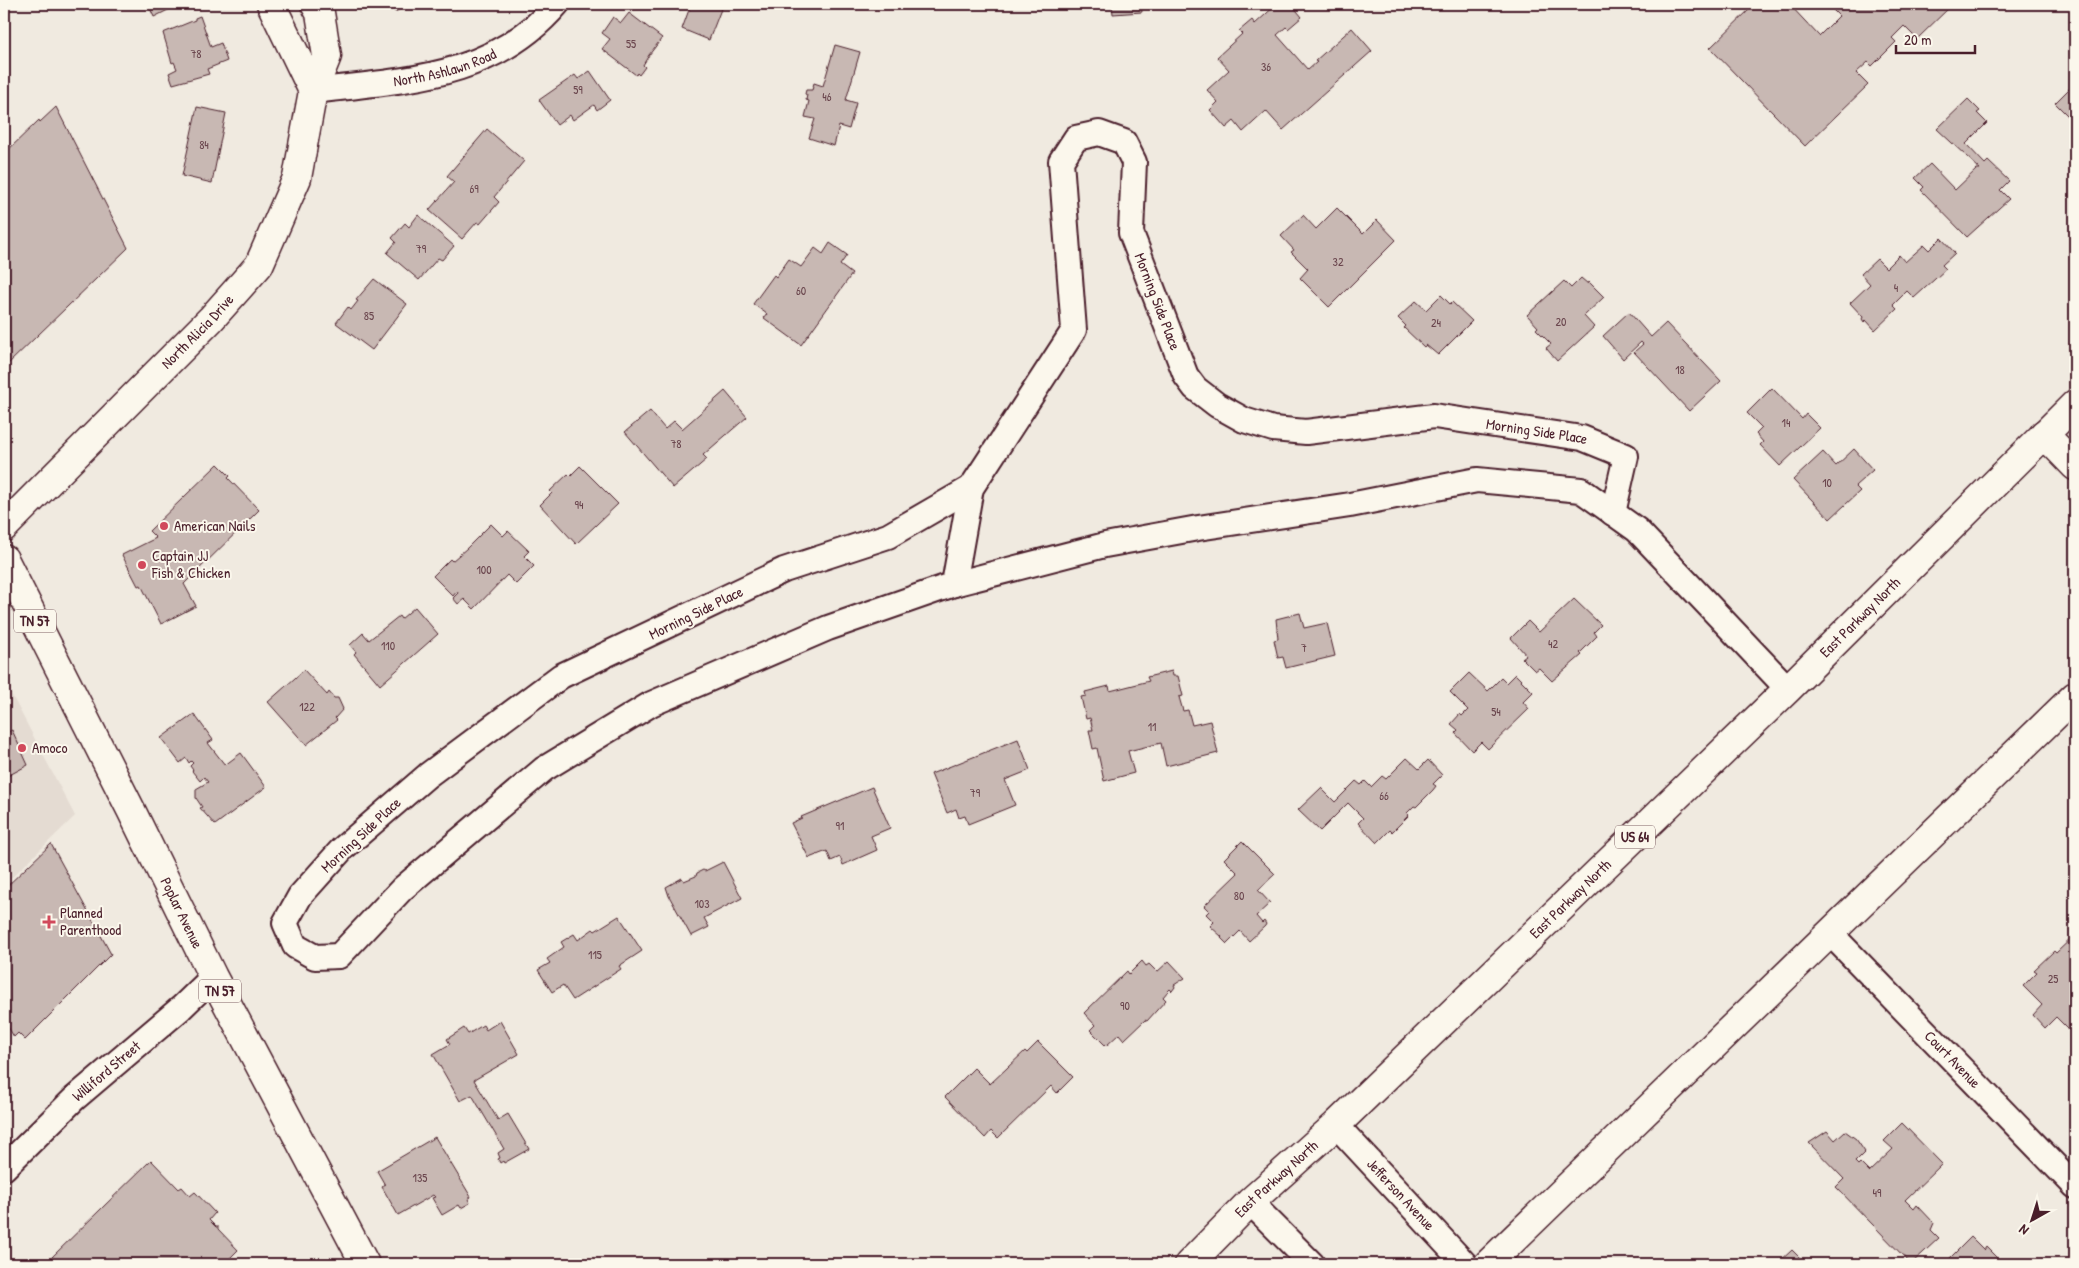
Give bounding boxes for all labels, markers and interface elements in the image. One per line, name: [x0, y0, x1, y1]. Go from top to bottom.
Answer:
scale bar: [1896, 22, 1975, 54]
text: 20 m: [1904, 29, 1931, 50]
house number: 55: [626, 35, 636, 52]
street label: North Ashlawn Road: [392, 43, 499, 91]
house number: 78: [190, 45, 202, 62]
house number: 36: [1261, 58, 1271, 75]
house number: 59: [573, 81, 583, 98]
house number: 46: [822, 88, 832, 105]
house number: 84: [199, 136, 209, 153]
house number: 69: [469, 180, 479, 197]
house number: 79: [416, 240, 427, 257]
street label: Morning Side Place: [1130, 250, 1186, 353]
house number: 32: [1333, 253, 1344, 270]
house number: 4: [1894, 279, 1899, 296]
house number: 60: [796, 282, 806, 299]
street label: North Alicia Drive: [156, 289, 238, 373]
house number: 85: [364, 307, 374, 324]
house number: 20: [1556, 313, 1567, 330]
house number: 24: [1431, 314, 1442, 331]
house number: 18: [1675, 361, 1685, 378]
street label: Morning Side Place: [1485, 413, 1591, 449]
house number: 14: [1782, 414, 1791, 431]
house number: 78: [670, 435, 682, 452]
house number: 10: [1822, 474, 1832, 491]
house number: 94: [575, 496, 584, 513]
place label: American Nails: [174, 515, 256, 536]
marker: American Nails: [158, 520, 170, 532]
place label: Captain JJ Fish & Chicken: [151, 545, 231, 583]
marker: Captain JJ Fish & Chicken: [136, 559, 148, 571]
house number: 100: [476, 561, 492, 578]
street label: East Parkway North: [1815, 572, 1905, 662]
street label: Morning Side Place: [645, 581, 746, 644]
road number: TN 57: [14, 610, 56, 632]
house number: 42: [1548, 635, 1558, 652]
house number: 110: [381, 637, 395, 654]
house number: 7: [1301, 639, 1307, 656]
house number: 122: [299, 698, 315, 715]
house number: 54: [1491, 703, 1501, 720]
house number: 11: [1148, 718, 1156, 735]
place label: Amoco: [32, 737, 67, 758]
marker: Amoco: [16, 742, 28, 754]
house number: 79: [970, 784, 981, 801]
house number: 66: [1379, 787, 1389, 804]
street label: Morning Side Place: [316, 792, 405, 877]
house number: 91: [836, 817, 844, 834]
road number: US 64: [1615, 826, 1655, 849]
street label: East Parkway North: [1525, 854, 1615, 943]
street label: Poplar Avenue: [156, 874, 208, 952]
house number: 80: [1234, 887, 1244, 904]
house number: 103: [694, 895, 710, 912]
place label: Planned Parenthood: [60, 902, 121, 940]
marker: Planned Parenthood: [42, 915, 56, 929]
house number: 115: [588, 946, 602, 963]
house number: 25: [2048, 970, 2058, 987]
road number: TN 57: [199, 979, 241, 1002]
house number: 90: [1120, 997, 1130, 1014]
street label: Court Avenue: [1920, 1026, 1986, 1093]
street label: Williford Street: [67, 1035, 146, 1106]
street label: East Parkway North: [1230, 1135, 1322, 1222]
street label: Jefferson Avenue: [1362, 1154, 1440, 1235]
house number: 135: [413, 1169, 427, 1186]
house number: 49: [1873, 1184, 1882, 1201]
north arrow: [2006, 1196, 2056, 1246]
text: N: [2014, 1220, 2032, 1240]

